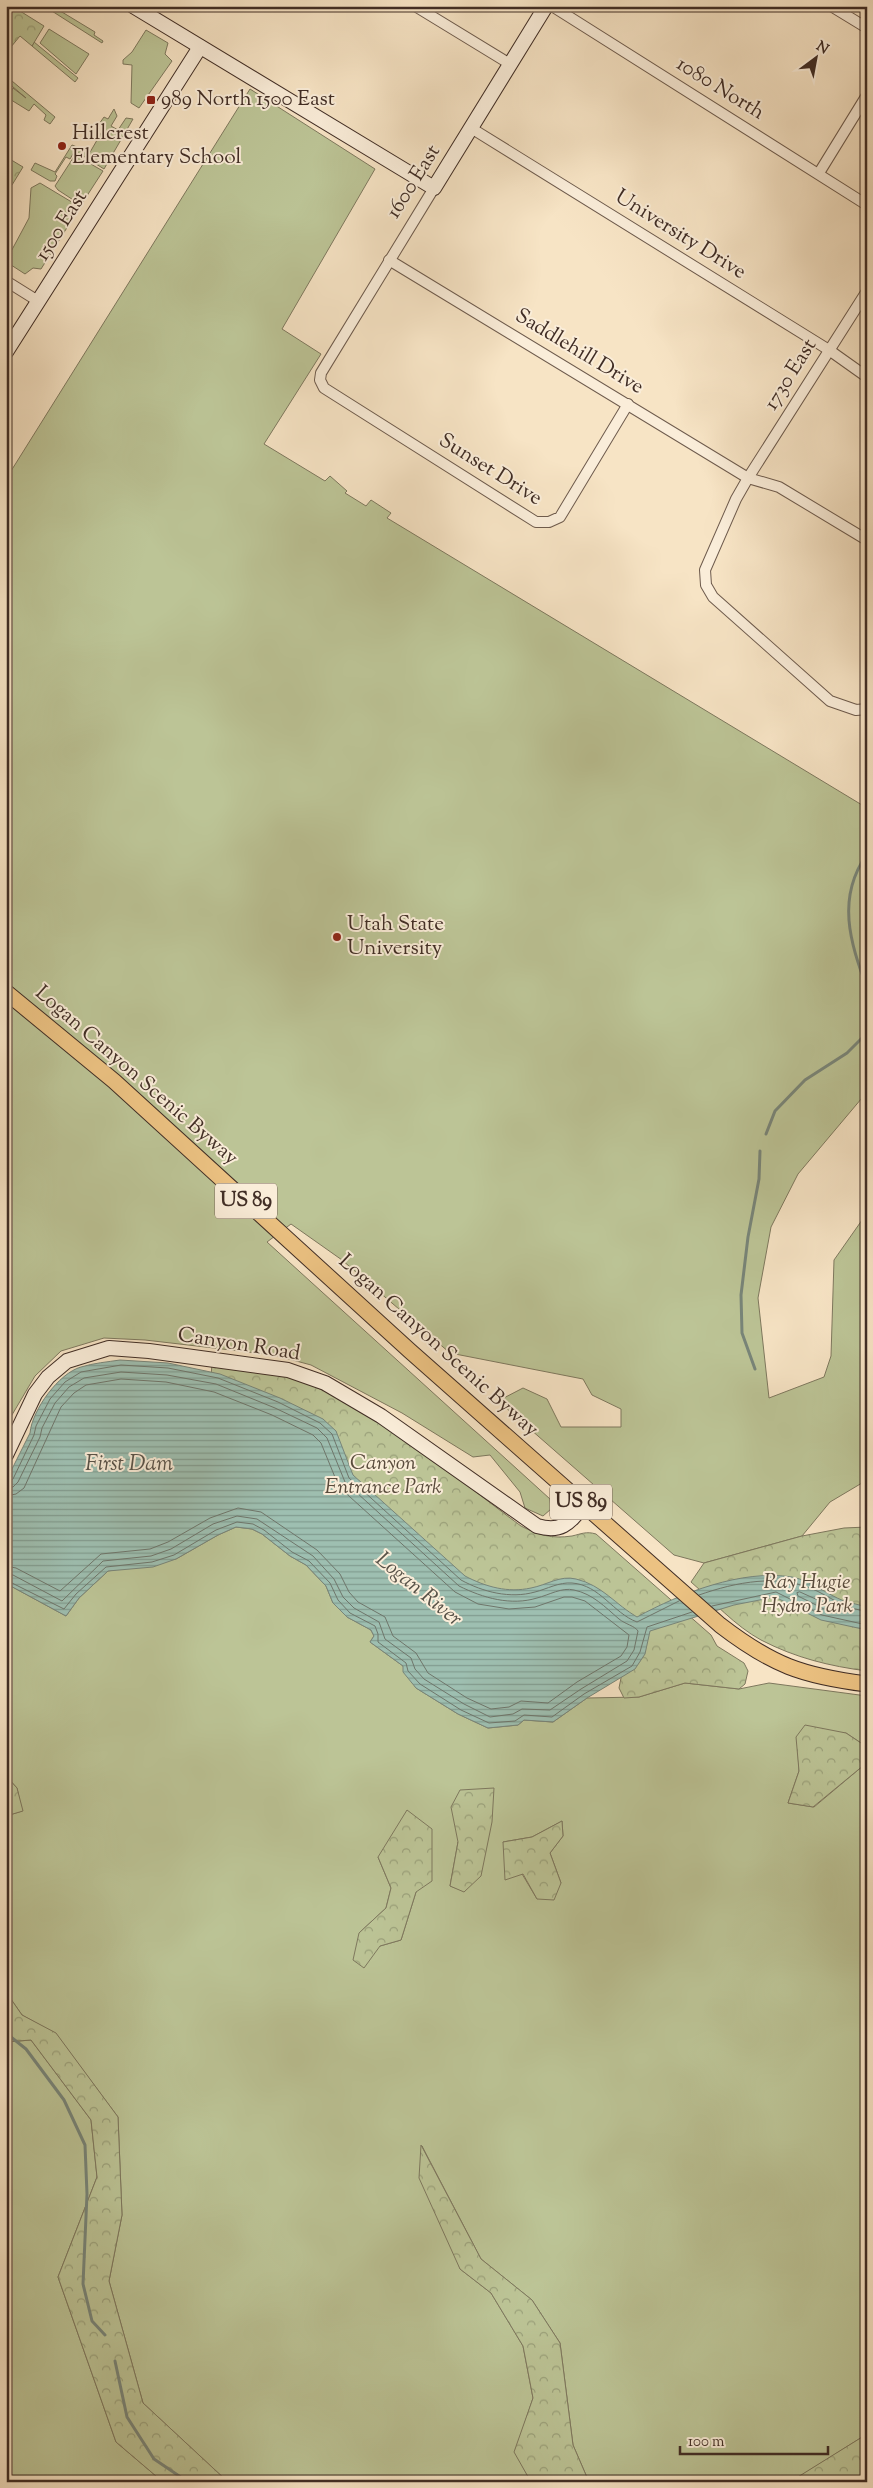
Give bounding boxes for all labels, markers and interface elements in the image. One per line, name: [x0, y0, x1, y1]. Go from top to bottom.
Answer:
north arrow: [790, 32, 840, 82]
text: N: [812, 37, 832, 60]
street label: 1080 North: [670, 50, 770, 128]
place label: 989 North 1500 East: [161, 85, 335, 115]
marker: 989 North 1500 East: [145, 94, 157, 106]
place label: Hillcrest Elementary School: [72, 119, 242, 173]
street label: 1600 East: [380, 139, 448, 225]
marker: Hillcrest Elementary School: [56, 140, 68, 152]
street label: University Drive: [608, 182, 752, 288]
street label: 1500 East: [28, 185, 96, 267]
street label: Saddlehill Drive: [509, 302, 649, 402]
street label: 1730 East: [757, 333, 825, 417]
street label: Sunset Drive: [432, 426, 548, 514]
place label: Utah State University: [347, 910, 444, 964]
marker: Utah State University: [331, 931, 343, 943]
street label: Logan Canyon Scenic Byway: [28, 979, 245, 1173]
road number: US 89: [215, 1184, 277, 1218]
street label: Logan Canyon Scenic Byway: [331, 1248, 545, 1445]
street label: Canyon Road: [176, 1321, 303, 1370]
water label: First Dam: [85, 1449, 173, 1481]
park label: Canyon Entrance Park: [324, 1449, 442, 1503]
road number: US 89: [550, 1484, 612, 1520]
water label: Logan River: [367, 1545, 469, 1635]
park label: Ray Hugie Hydro Park: [761, 1568, 854, 1622]
scale bar: [680, 2423, 828, 2455]
text: 100 m: [688, 2432, 725, 2453]

